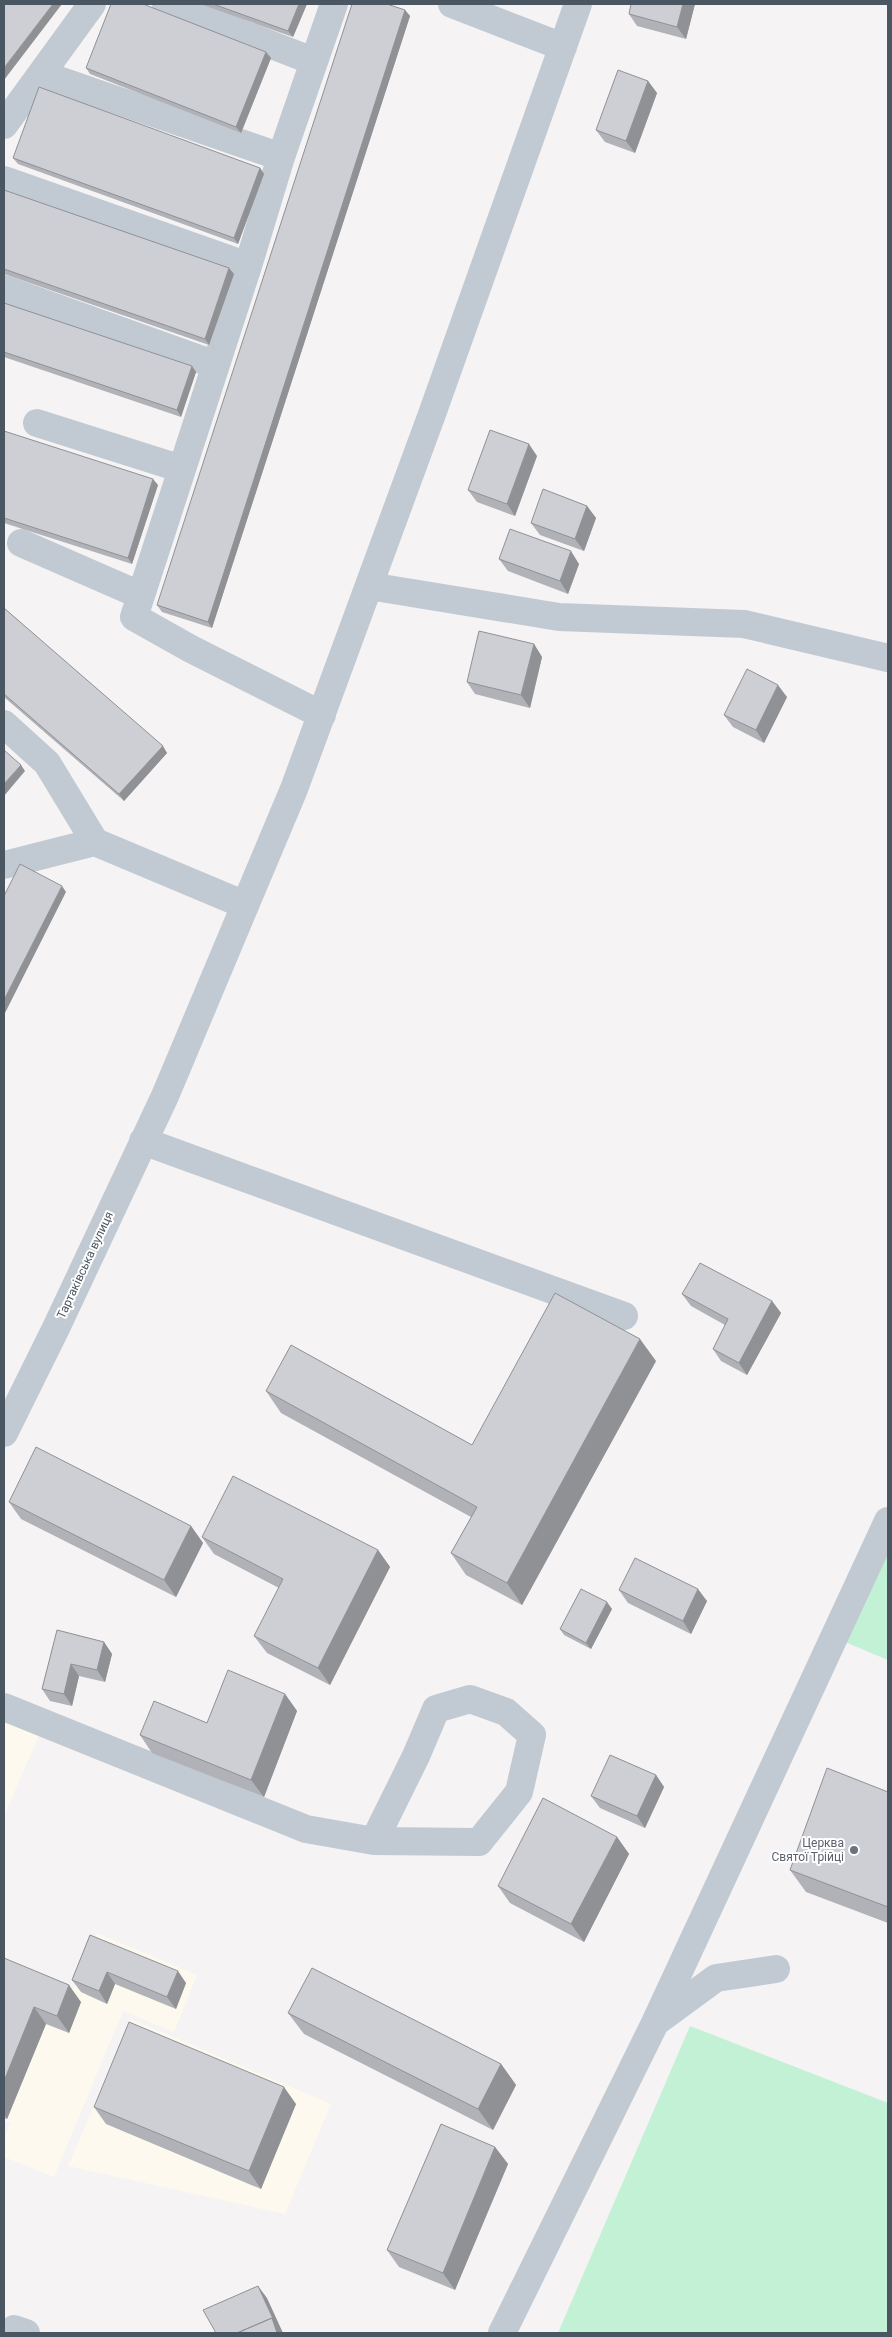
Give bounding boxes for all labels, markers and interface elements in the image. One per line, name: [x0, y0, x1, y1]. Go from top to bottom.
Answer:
street label: Тартаківська вулиця: [54, 1209, 116, 1321]
place label: Церква Святої Трійці: [772, 1836, 844, 1864]
marker: Церква Святої Трійці: [848, 1844, 860, 1856]

